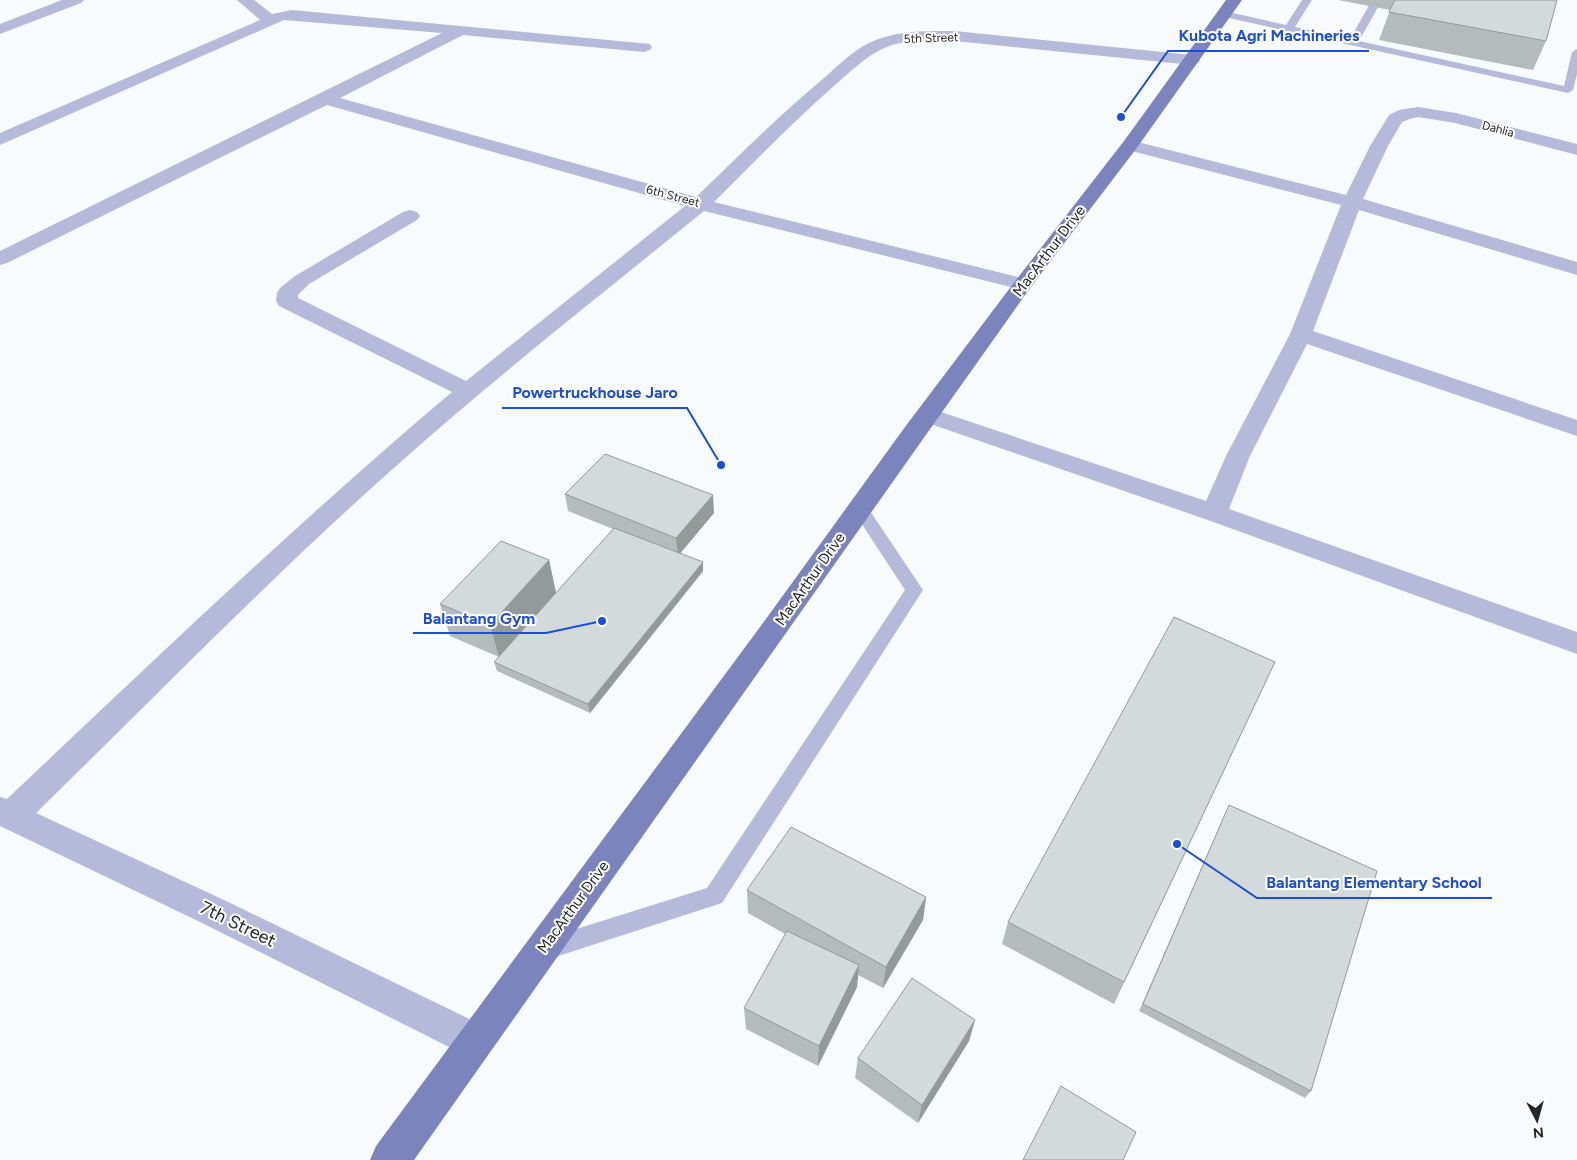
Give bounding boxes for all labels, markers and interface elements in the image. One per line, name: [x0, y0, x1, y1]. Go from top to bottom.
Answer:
callout: Kubota Agri Machineries: [1168, 20, 1369, 51]
text: Kubota Agri Machineries: [1179, 26, 1360, 45]
street label: 5th Street: [903, 30, 959, 46]
street label: Dahlia: [1480, 118, 1516, 140]
street label: 6th Street: [645, 182, 702, 210]
street label: MacArthur Drive: [1009, 202, 1089, 300]
callout: Powertruckhouse Jaro: [502, 377, 687, 408]
text: Powertruckhouse Jaro: [512, 383, 678, 402]
street label: MacArthur Drive: [771, 529, 849, 629]
callout: Balantang Gym: [413, 602, 546, 633]
text: Balantang Gym: [423, 609, 535, 628]
street label: MacArthur Drive: [534, 857, 612, 957]
callout: Balantang Elementary School: [1257, 867, 1492, 898]
text: Balantang Elementary School: [1266, 873, 1482, 892]
street label: 7th Street: [197, 896, 280, 952]
north arrow: [1512, 1095, 1562, 1145]
text: N: [1532, 1123, 1545, 1141]

